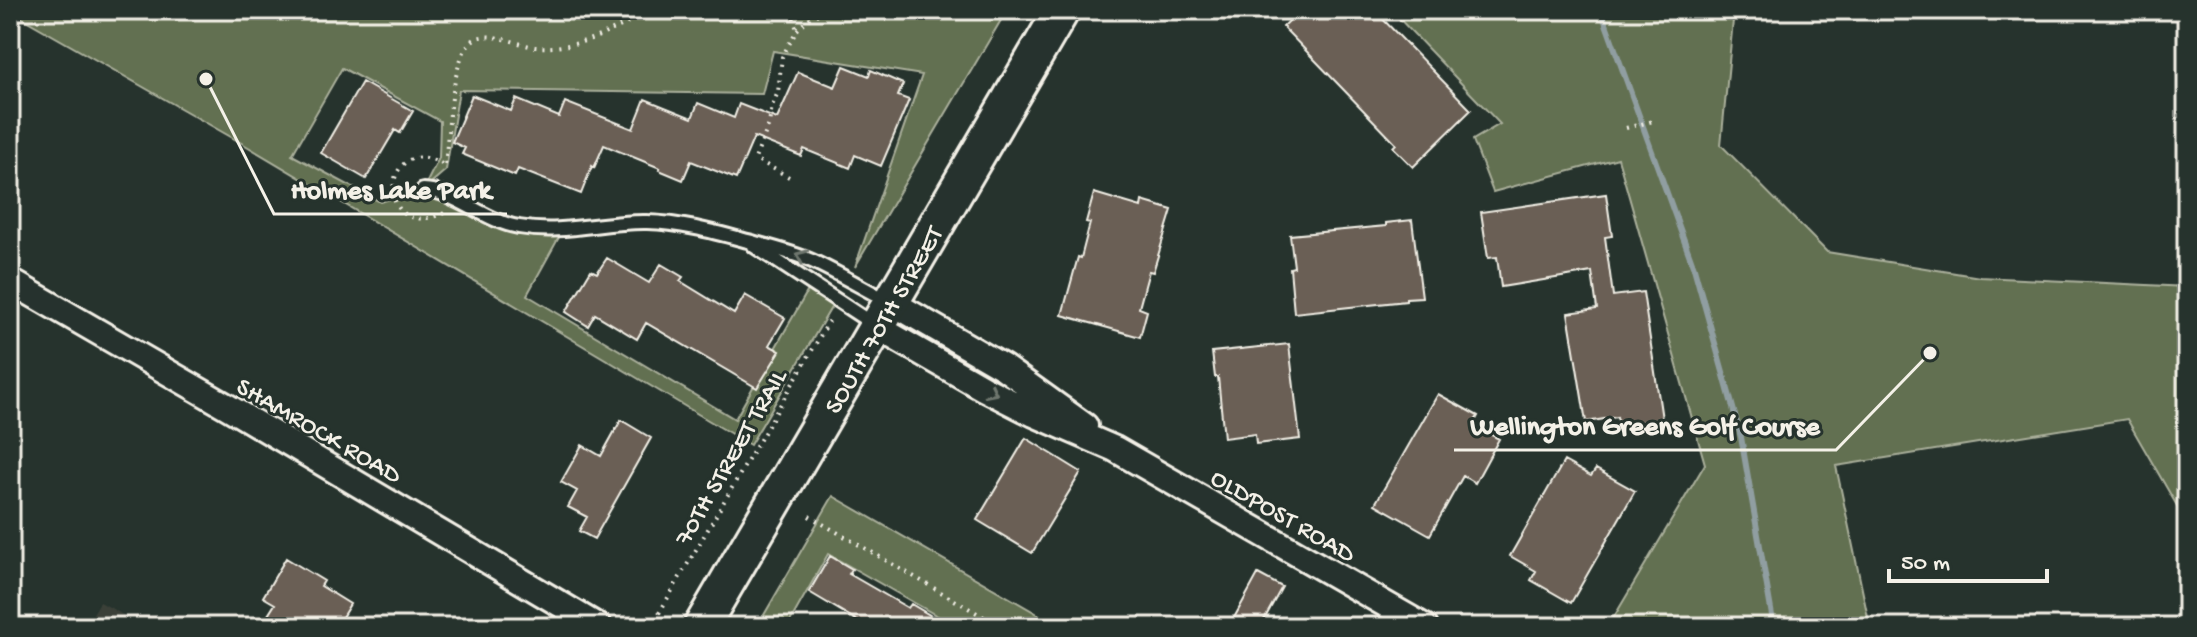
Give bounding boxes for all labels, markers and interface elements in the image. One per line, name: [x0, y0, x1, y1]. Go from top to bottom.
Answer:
callout: Holmes Lake Park: [274, 162, 507, 214]
text: Holmes Lake Park: [291, 176, 495, 209]
street label: SOUTH 70TH STREET: [820, 221, 953, 420]
one-way arrow: [795, 250, 809, 266]
street label: 70TH STREET TRAIL: [669, 363, 797, 553]
street label: SHAMROCK ROAD: [230, 373, 406, 493]
one-way arrow: [983, 383, 998, 398]
callout: Wellington Greens Golf Course: [1454, 398, 1836, 450]
text: Wellington Greens Golf Course: [1469, 412, 1821, 445]
street label: OLDPOST ROAD: [1204, 464, 1360, 572]
scale bar: [1889, 533, 2047, 583]
text: 50 m: [1901, 550, 1950, 579]

